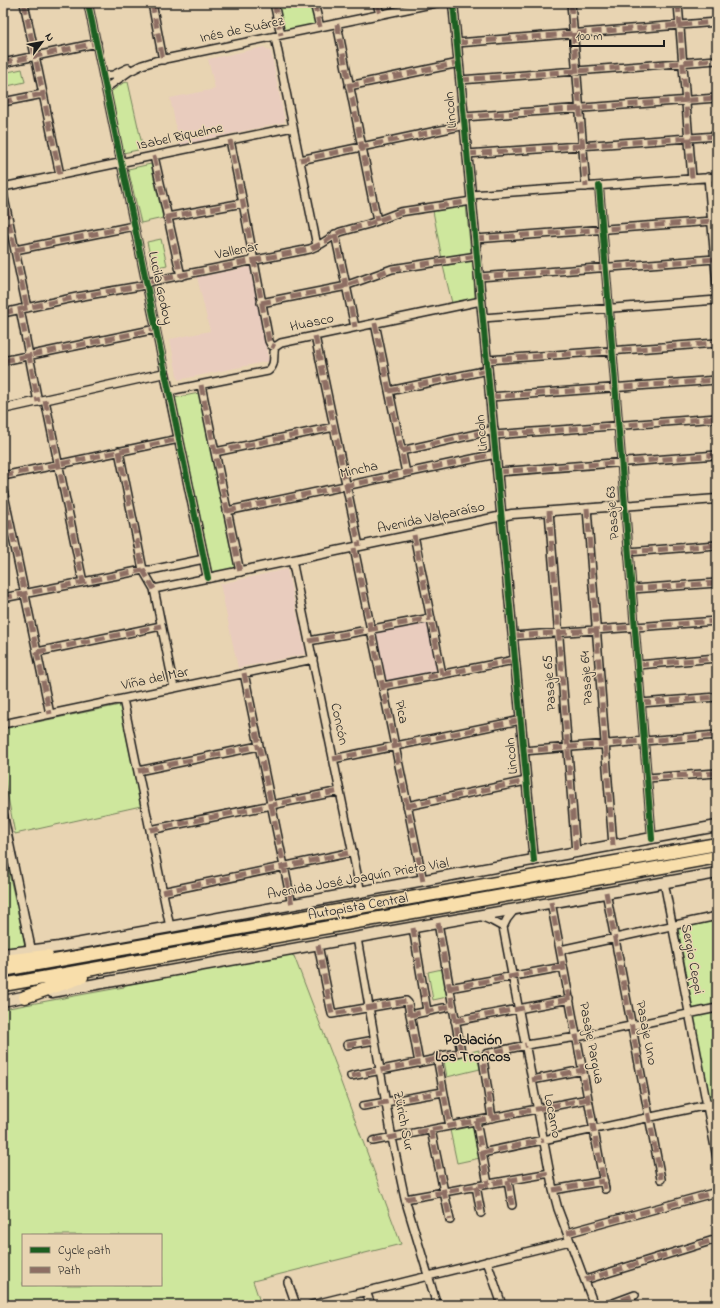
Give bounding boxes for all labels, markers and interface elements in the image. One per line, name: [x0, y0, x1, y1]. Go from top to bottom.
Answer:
street label: Inés de Suárez: [198, 11, 286, 49]
north arrow: [22, 22, 62, 62]
scale bar: [570, 22, 664, 48]
text: 100 m: [576, 28, 603, 46]
text: N: [41, 30, 58, 45]
street label: Lincoln: [439, 91, 463, 129]
street label: Isabel Riquelme: [135, 118, 226, 156]
street label: Vallenar: [212, 236, 261, 266]
street label: Lucila Godoy: [141, 249, 178, 327]
street label: Huasco: [288, 308, 336, 338]
street label: Lincoln: [470, 414, 494, 452]
street label: Mincha: [338, 456, 380, 484]
street label: Pasaje 63: [600, 485, 626, 541]
street label: Avenida Valparaíso: [375, 496, 487, 540]
street label: Pasaje 64: [575, 650, 599, 706]
street label: Pasaje 65: [538, 654, 562, 712]
street label: Viña del Mar: [119, 662, 191, 697]
street label: Pica: [388, 698, 414, 726]
street label: Concón: [324, 701, 354, 747]
street label: Lincoln: [500, 737, 524, 775]
street label: Avenida José Joaquín Prieto Vial: [266, 853, 450, 905]
street label: Autopista Central: [306, 888, 410, 926]
street label: Sergio Ceppi: [674, 922, 709, 996]
street label: Pasaje Uno: [629, 999, 663, 1067]
street label: Pasaje Pargua: [572, 1000, 609, 1086]
district label: Población Los Troncos: [435, 1029, 511, 1068]
street label: Zürich Sur: [387, 1089, 419, 1153]
street label: Locarno: [537, 1092, 567, 1140]
legend: [22, 1234, 162, 1286]
text: Cycle path: [58, 1242, 110, 1261]
text: Path: [58, 1262, 81, 1280]

